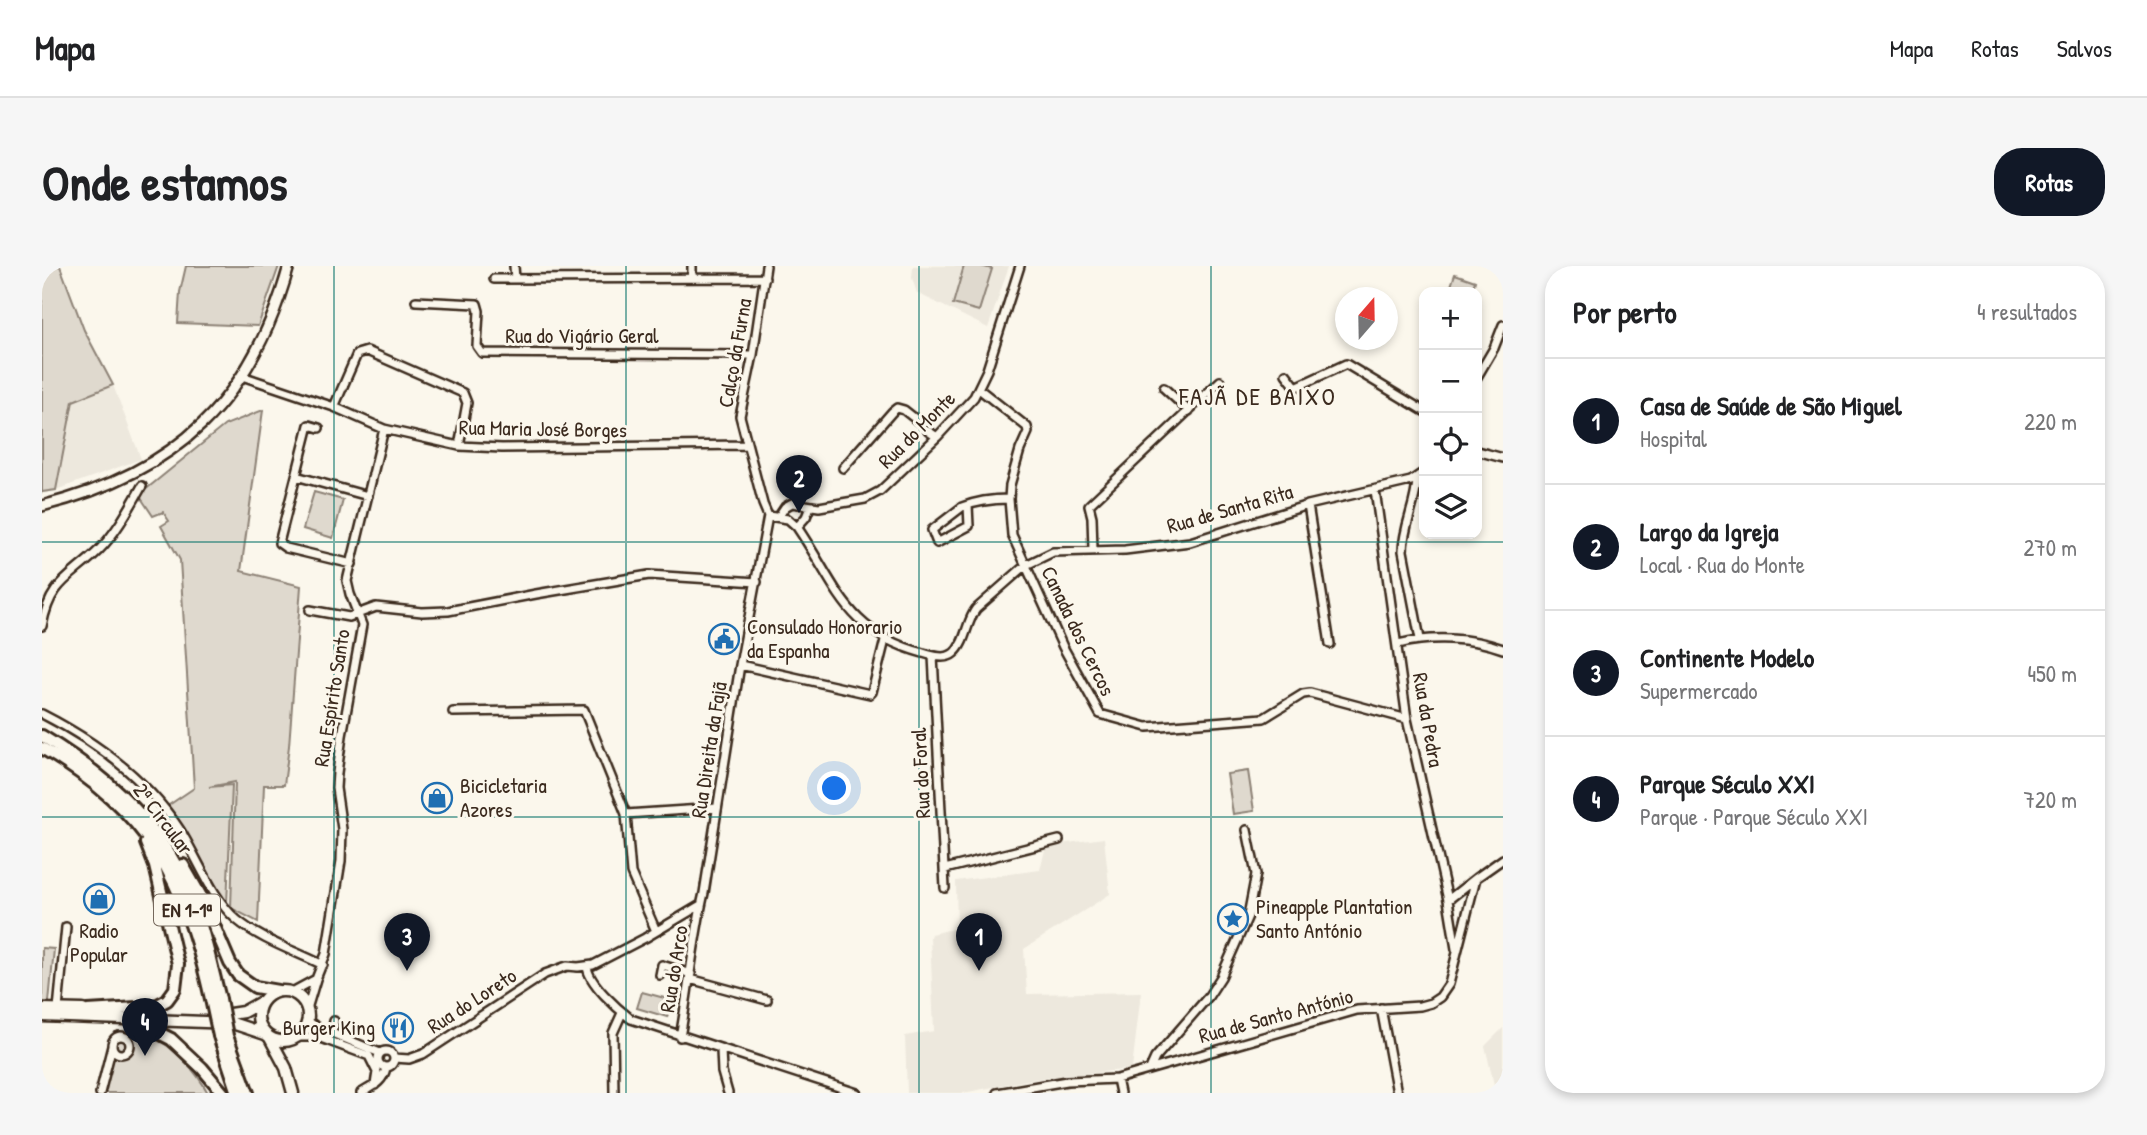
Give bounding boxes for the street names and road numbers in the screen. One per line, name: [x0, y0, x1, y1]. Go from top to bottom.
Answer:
street label: Calço da Furna: [711, 296, 758, 410]
street label: Rua do Vigário Geral: [506, 321, 659, 350]
street label: Rua do Monte: [872, 385, 962, 475]
street label: Rua Maria José Borges: [459, 413, 627, 444]
street label: Rua de Santa Rita: [1164, 477, 1296, 540]
street label: Canada dos Cercos: [1035, 561, 1122, 700]
street label: Rua Espírito Santo: [306, 627, 357, 769]
street label: Rua da Pedra: [1406, 671, 1451, 769]
street label: Rua Direita da Fajã: [683, 680, 734, 820]
street label: Rua do Foral: [904, 727, 937, 819]
street label: 2ª Circular: [127, 777, 200, 861]
road number: EN 1-1ª: [154, 894, 220, 926]
street label: Rua do Arco: [652, 923, 695, 1014]
street label: Rua do Loreto: [422, 961, 522, 1040]
street label: Rua de Santo António: [1196, 981, 1356, 1050]

